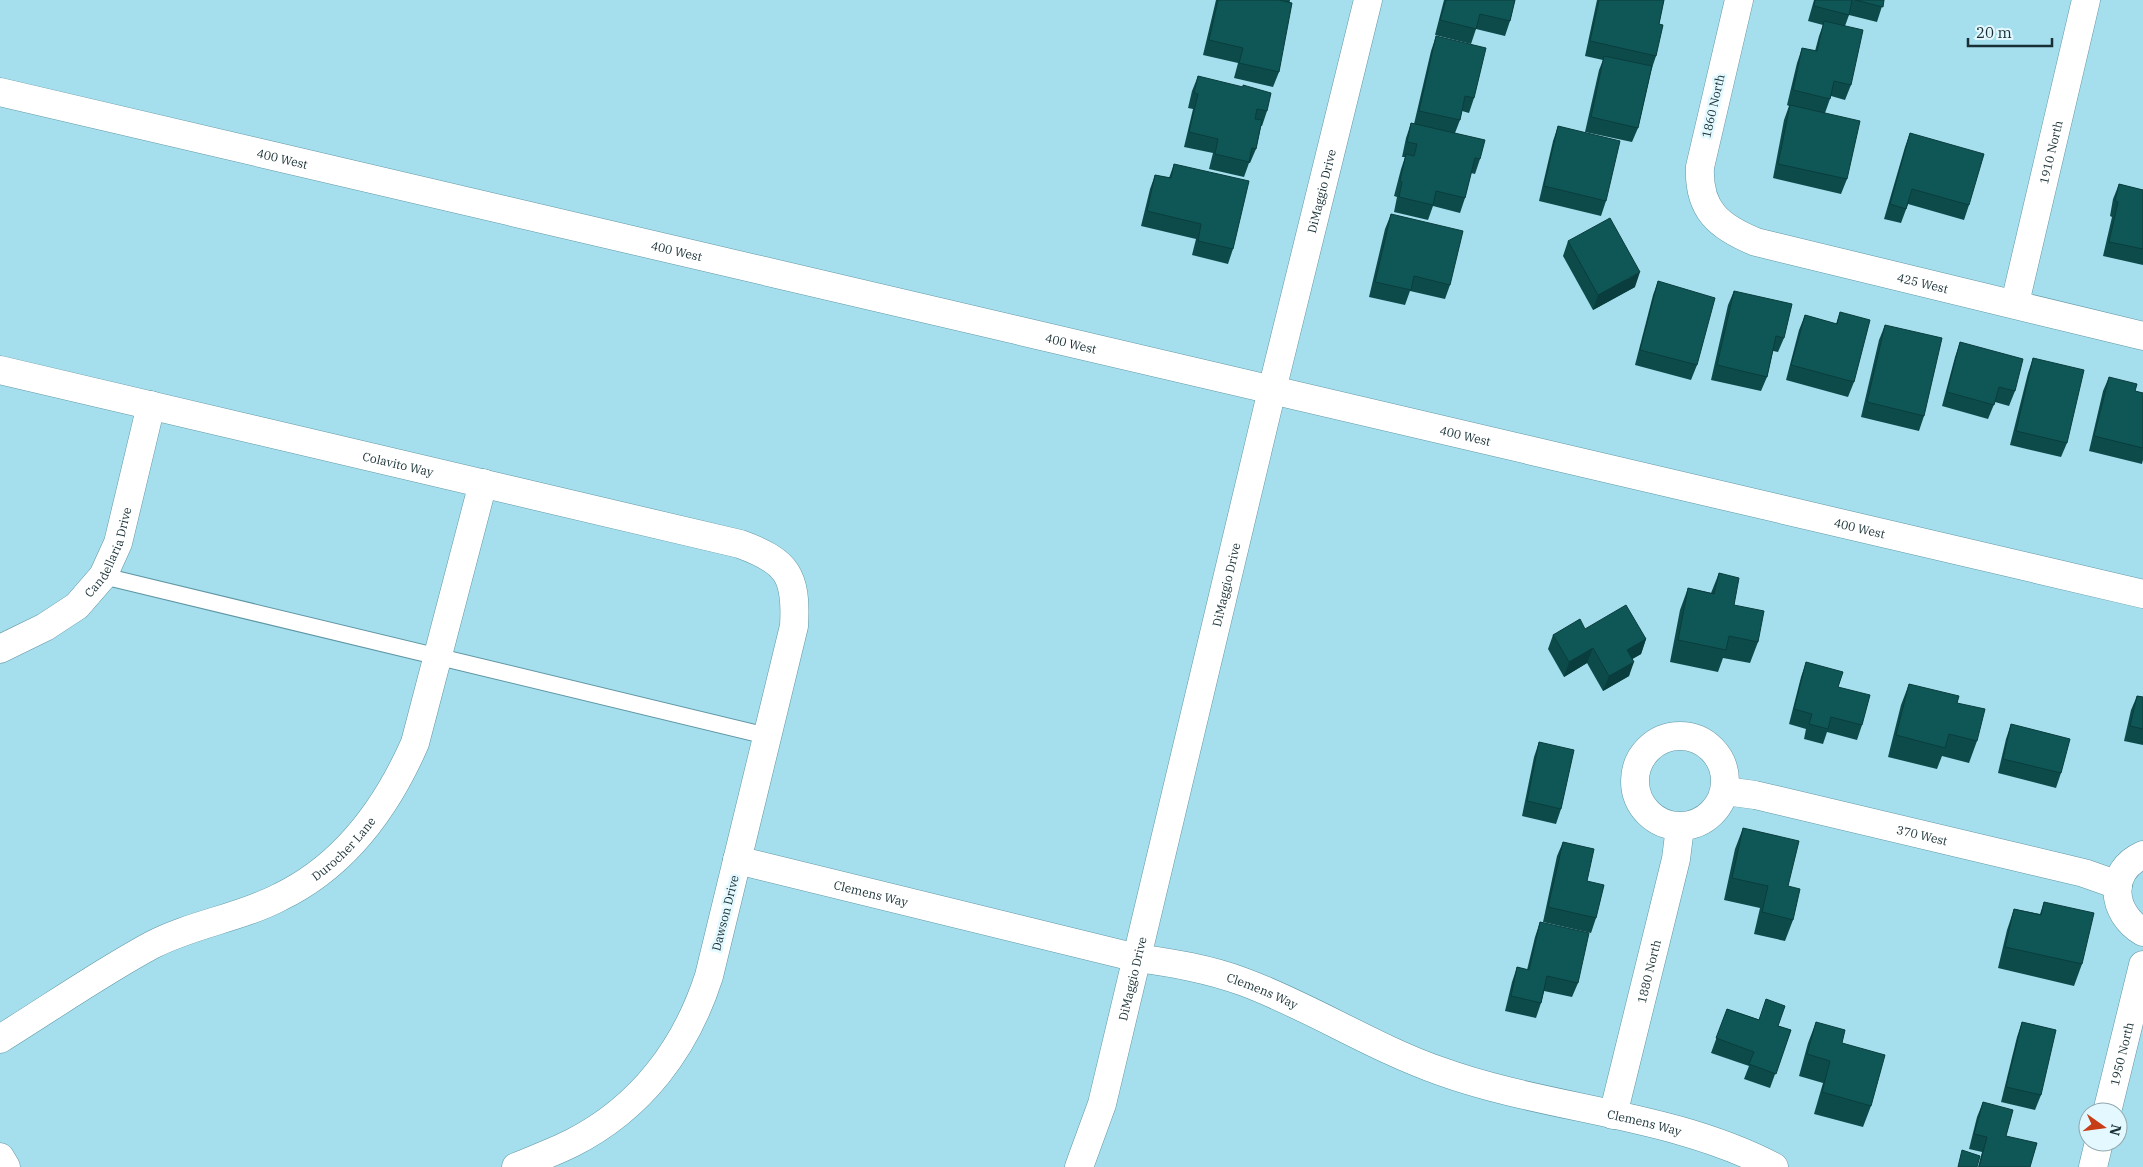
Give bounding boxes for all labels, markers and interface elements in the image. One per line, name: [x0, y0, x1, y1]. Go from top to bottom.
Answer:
scale bar: [1968, 15, 2052, 47]
text: 20 m: [1976, 23, 2012, 42]
street label: 1860 North: [1698, 72, 1728, 139]
street label: 1910 North: [2036, 118, 2065, 185]
street label: 400 West: [255, 145, 309, 171]
street label: DiMaggio Drive: [1303, 147, 1339, 235]
street label: 400 West: [650, 237, 704, 264]
street label: 425 West: [1896, 269, 1950, 296]
street label: 400 West: [1044, 330, 1098, 356]
street label: 400 West: [1438, 422, 1492, 448]
street label: Colavito Way: [361, 448, 436, 479]
street label: Candellaria Drive: [81, 505, 134, 600]
street label: 400 West: [1833, 514, 1887, 541]
street label: DiMaggio Drive: [1208, 541, 1243, 628]
street label: Durocher Lane: [308, 814, 378, 883]
street label: 370 West: [1895, 821, 1949, 848]
street label: Dawson Drive: [708, 874, 742, 952]
street label: Clemens Way: [832, 877, 910, 909]
street label: DiMaggio Drive: [1115, 935, 1149, 1022]
street label: 1880 North: [1633, 938, 1664, 1005]
street label: Clemens Way: [1225, 969, 1301, 1012]
street label: 1950 North: [2106, 1020, 2136, 1087]
north arrow: [2078, 1102, 2128, 1152]
street label: Clemens Way: [1606, 1106, 1684, 1138]
text: N: [2106, 1123, 2126, 1138]

